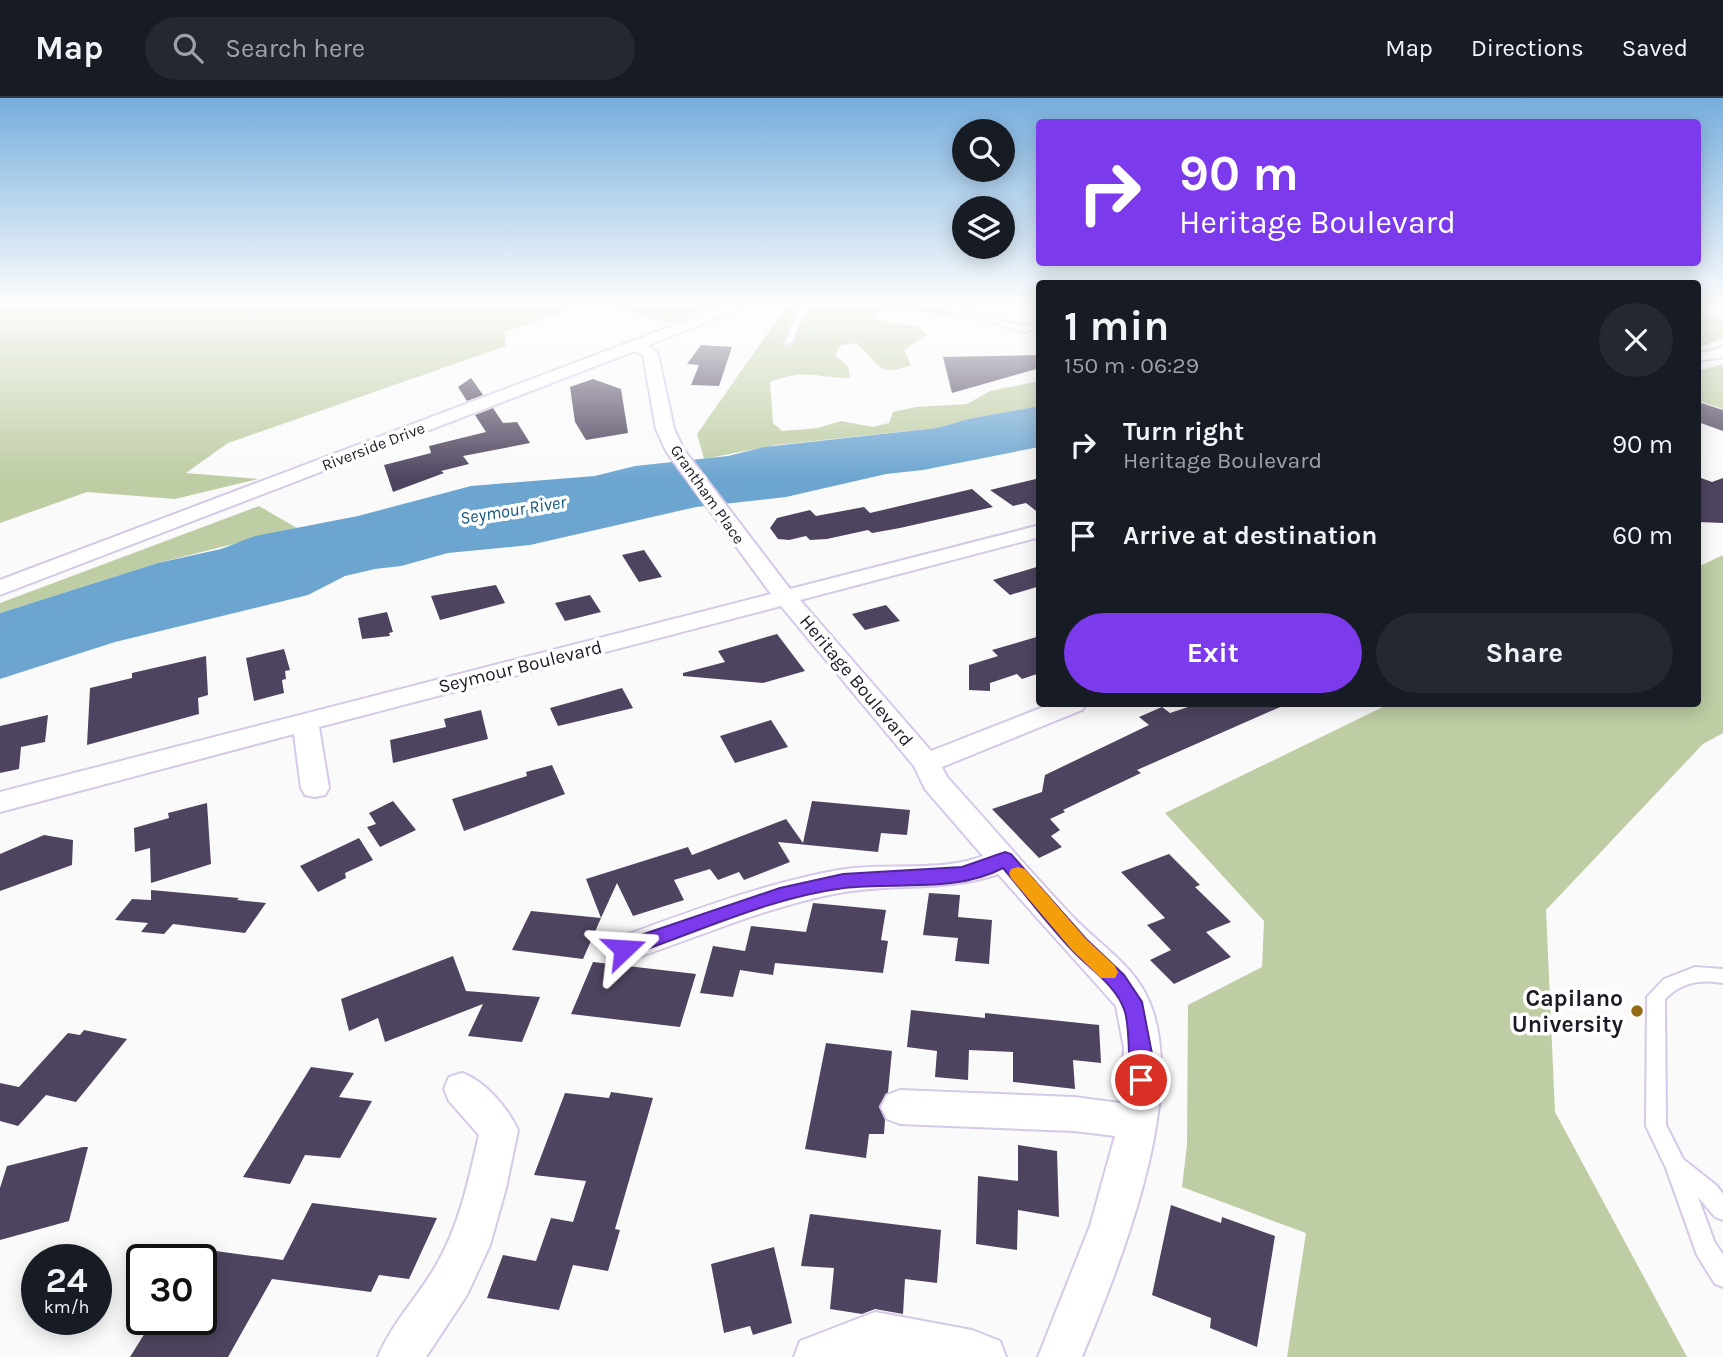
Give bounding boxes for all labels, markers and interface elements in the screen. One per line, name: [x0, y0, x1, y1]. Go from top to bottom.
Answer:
search box: [145, 17, 635, 80]
text: Map: [35, 29, 103, 67]
icon: search: [169, 29, 207, 67]
text: Search here: [225, 33, 365, 64]
text: Map: [1385, 34, 1433, 62]
text: Directions: [1471, 34, 1584, 62]
text: Saved: [1622, 34, 1688, 62]
map controls: [952, 119, 1015, 259]
button: search: [952, 119, 1015, 182]
text: 90 m: [1179, 145, 1299, 202]
icon: right: [1064, 147, 1155, 238]
button: layers: [952, 196, 1015, 259]
text: Heritage Boulevard: [1179, 204, 1456, 241]
text: 1 min: [1064, 301, 1169, 351]
button: close: [1599, 303, 1673, 377]
text: 150 m · 06:29: [1064, 352, 1199, 379]
text: Turn right: [1123, 416, 1244, 447]
street label: Riverside Drive: [319, 418, 427, 475]
icon: right: [1064, 426, 1102, 464]
text: 90 m: [1612, 429, 1673, 460]
street label: Grantham Place: [666, 441, 749, 547]
text: Heritage Boulevard: [1123, 447, 1322, 474]
water label: Seymour River: [458, 491, 568, 529]
icon: arrive: [1064, 517, 1102, 555]
text: Arrive at destination: [1123, 520, 1377, 551]
text: 60 m: [1612, 520, 1673, 551]
street label: Heritage Boulevard: [795, 611, 918, 751]
button: Exit: [1064, 613, 1362, 693]
button: Share: [1376, 613, 1673, 693]
street label: Seymour Boulevard: [436, 636, 604, 698]
position arrow: [587, 912, 661, 986]
place label: Capilano University: [1512, 985, 1623, 1038]
marker: Capilano University: [1629, 1003, 1645, 1019]
pin: [1111, 1050, 1171, 1110]
icon: arrive: [1122, 1061, 1160, 1099]
speed limit sign: 30: [126, 1244, 217, 1335]
text: 24: [46, 1260, 88, 1301]
text: km/h: [44, 1296, 89, 1318]

